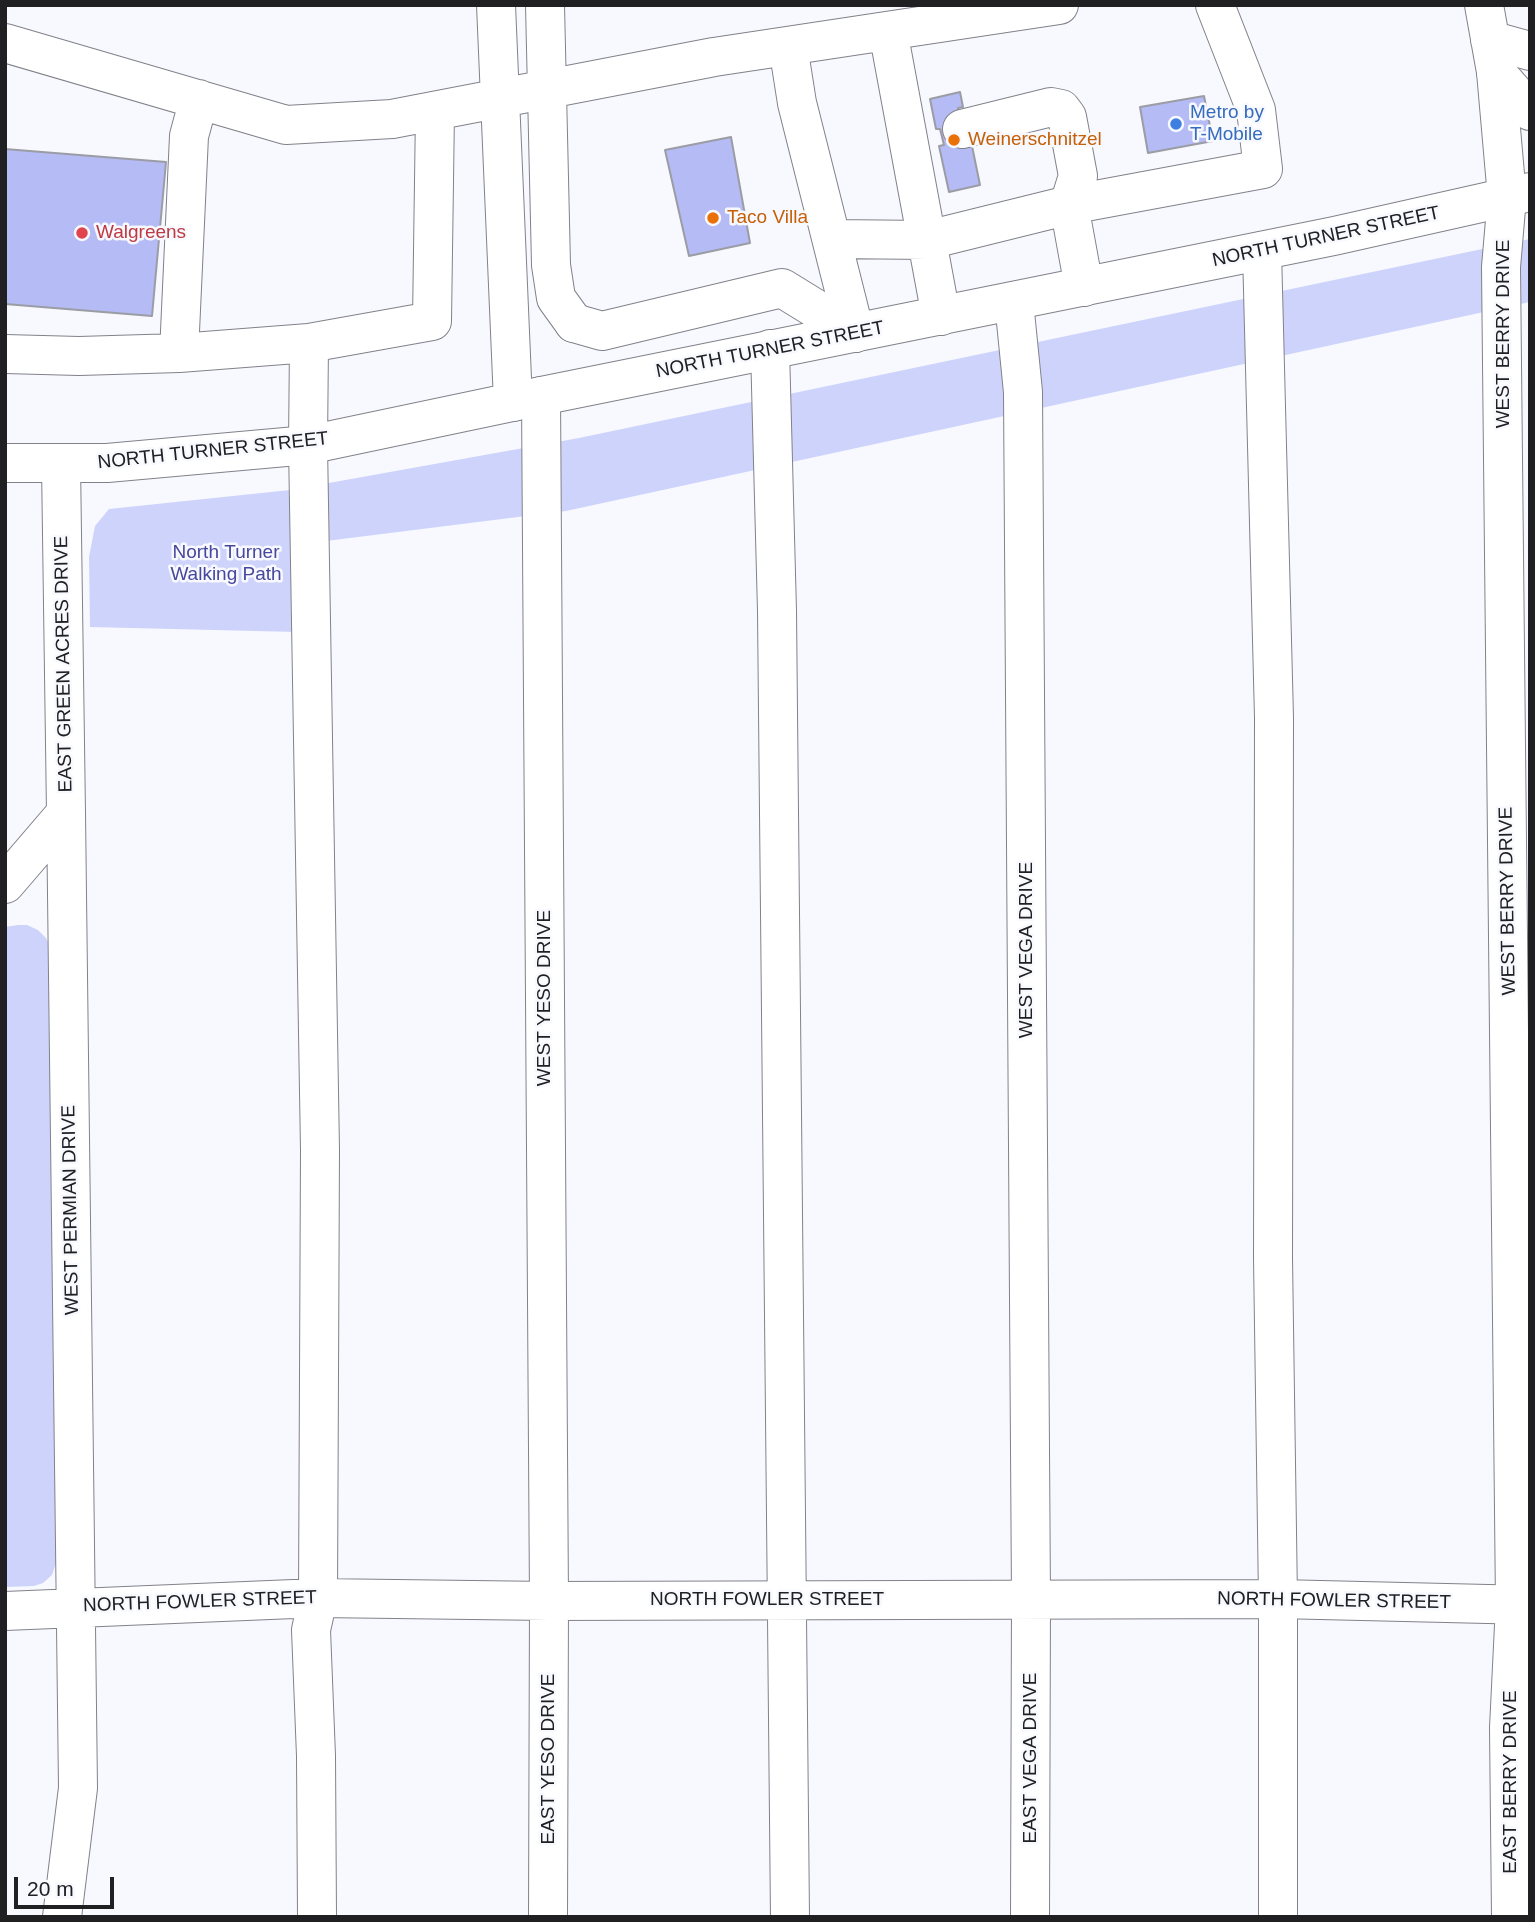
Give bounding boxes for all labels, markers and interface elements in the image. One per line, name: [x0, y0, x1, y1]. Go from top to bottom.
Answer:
place label: Metro by T-Mobile: [1190, 102, 1264, 146]
marker: Metro by T-Mobile: [1168, 116, 1184, 132]
place label: Weinerschnitzel: [968, 129, 1102, 151]
marker: Weinerschnitzel: [946, 132, 962, 148]
street label: NORTH TURNER STREET: [1210, 202, 1442, 272]
place label: Taco Villa: [727, 207, 808, 229]
marker: Taco Villa: [705, 210, 721, 226]
place label: Walgreens: [96, 222, 186, 244]
marker: Walgreens: [74, 225, 90, 241]
street label: WEST BERRY DRIVE: [1493, 240, 1515, 428]
street label: NORTH TURNER STREET: [654, 317, 886, 383]
street label: NORTH TURNER STREET: [97, 428, 329, 474]
street label: EAST GREEN ACRES DRIVE: [50, 536, 78, 792]
park label: North Turner Walking Path: [170, 542, 282, 586]
street label: WEST BERRY DRIVE: [1495, 807, 1521, 995]
street label: WEST VEGA DRIVE: [1016, 862, 1038, 1038]
street label: WEST YESO DRIVE: [534, 910, 556, 1086]
street label: WEST PERMIAN DRIVE: [58, 1105, 84, 1315]
street label: NORTH FOWLER STREET: [83, 1587, 317, 1617]
street label: NORTH FOWLER STREET: [1217, 1588, 1451, 1614]
street label: NORTH FOWLER STREET: [650, 1589, 884, 1611]
street label: EAST VEGA DRIVE: [1020, 1672, 1042, 1844]
street label: EAST YESO DRIVE: [538, 1673, 560, 1845]
street label: EAST BERRY DRIVE: [1500, 1690, 1522, 1874]
scale bar: [18, 1862, 117, 1906]
text: 20 m: [27, 1877, 74, 1900]

